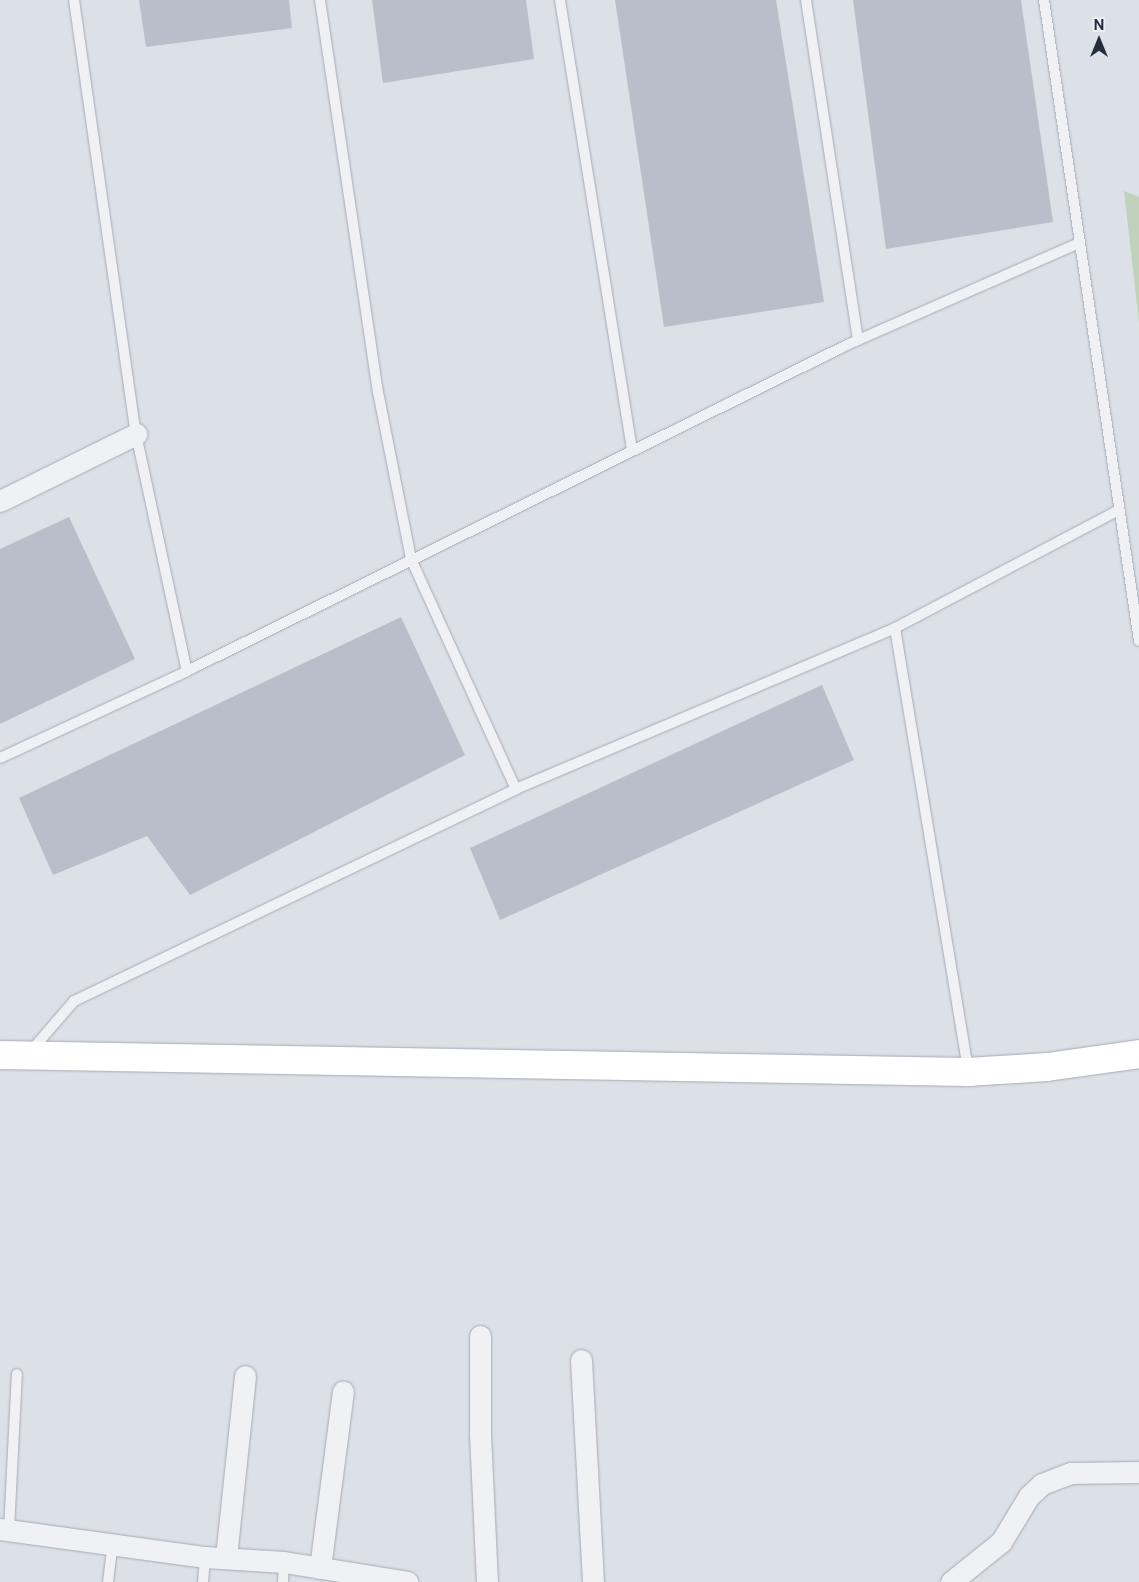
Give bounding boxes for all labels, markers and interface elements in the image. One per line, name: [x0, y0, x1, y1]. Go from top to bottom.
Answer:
north arrow: [1074, 15, 1124, 65]
text: N: [1094, 17, 1104, 33]

